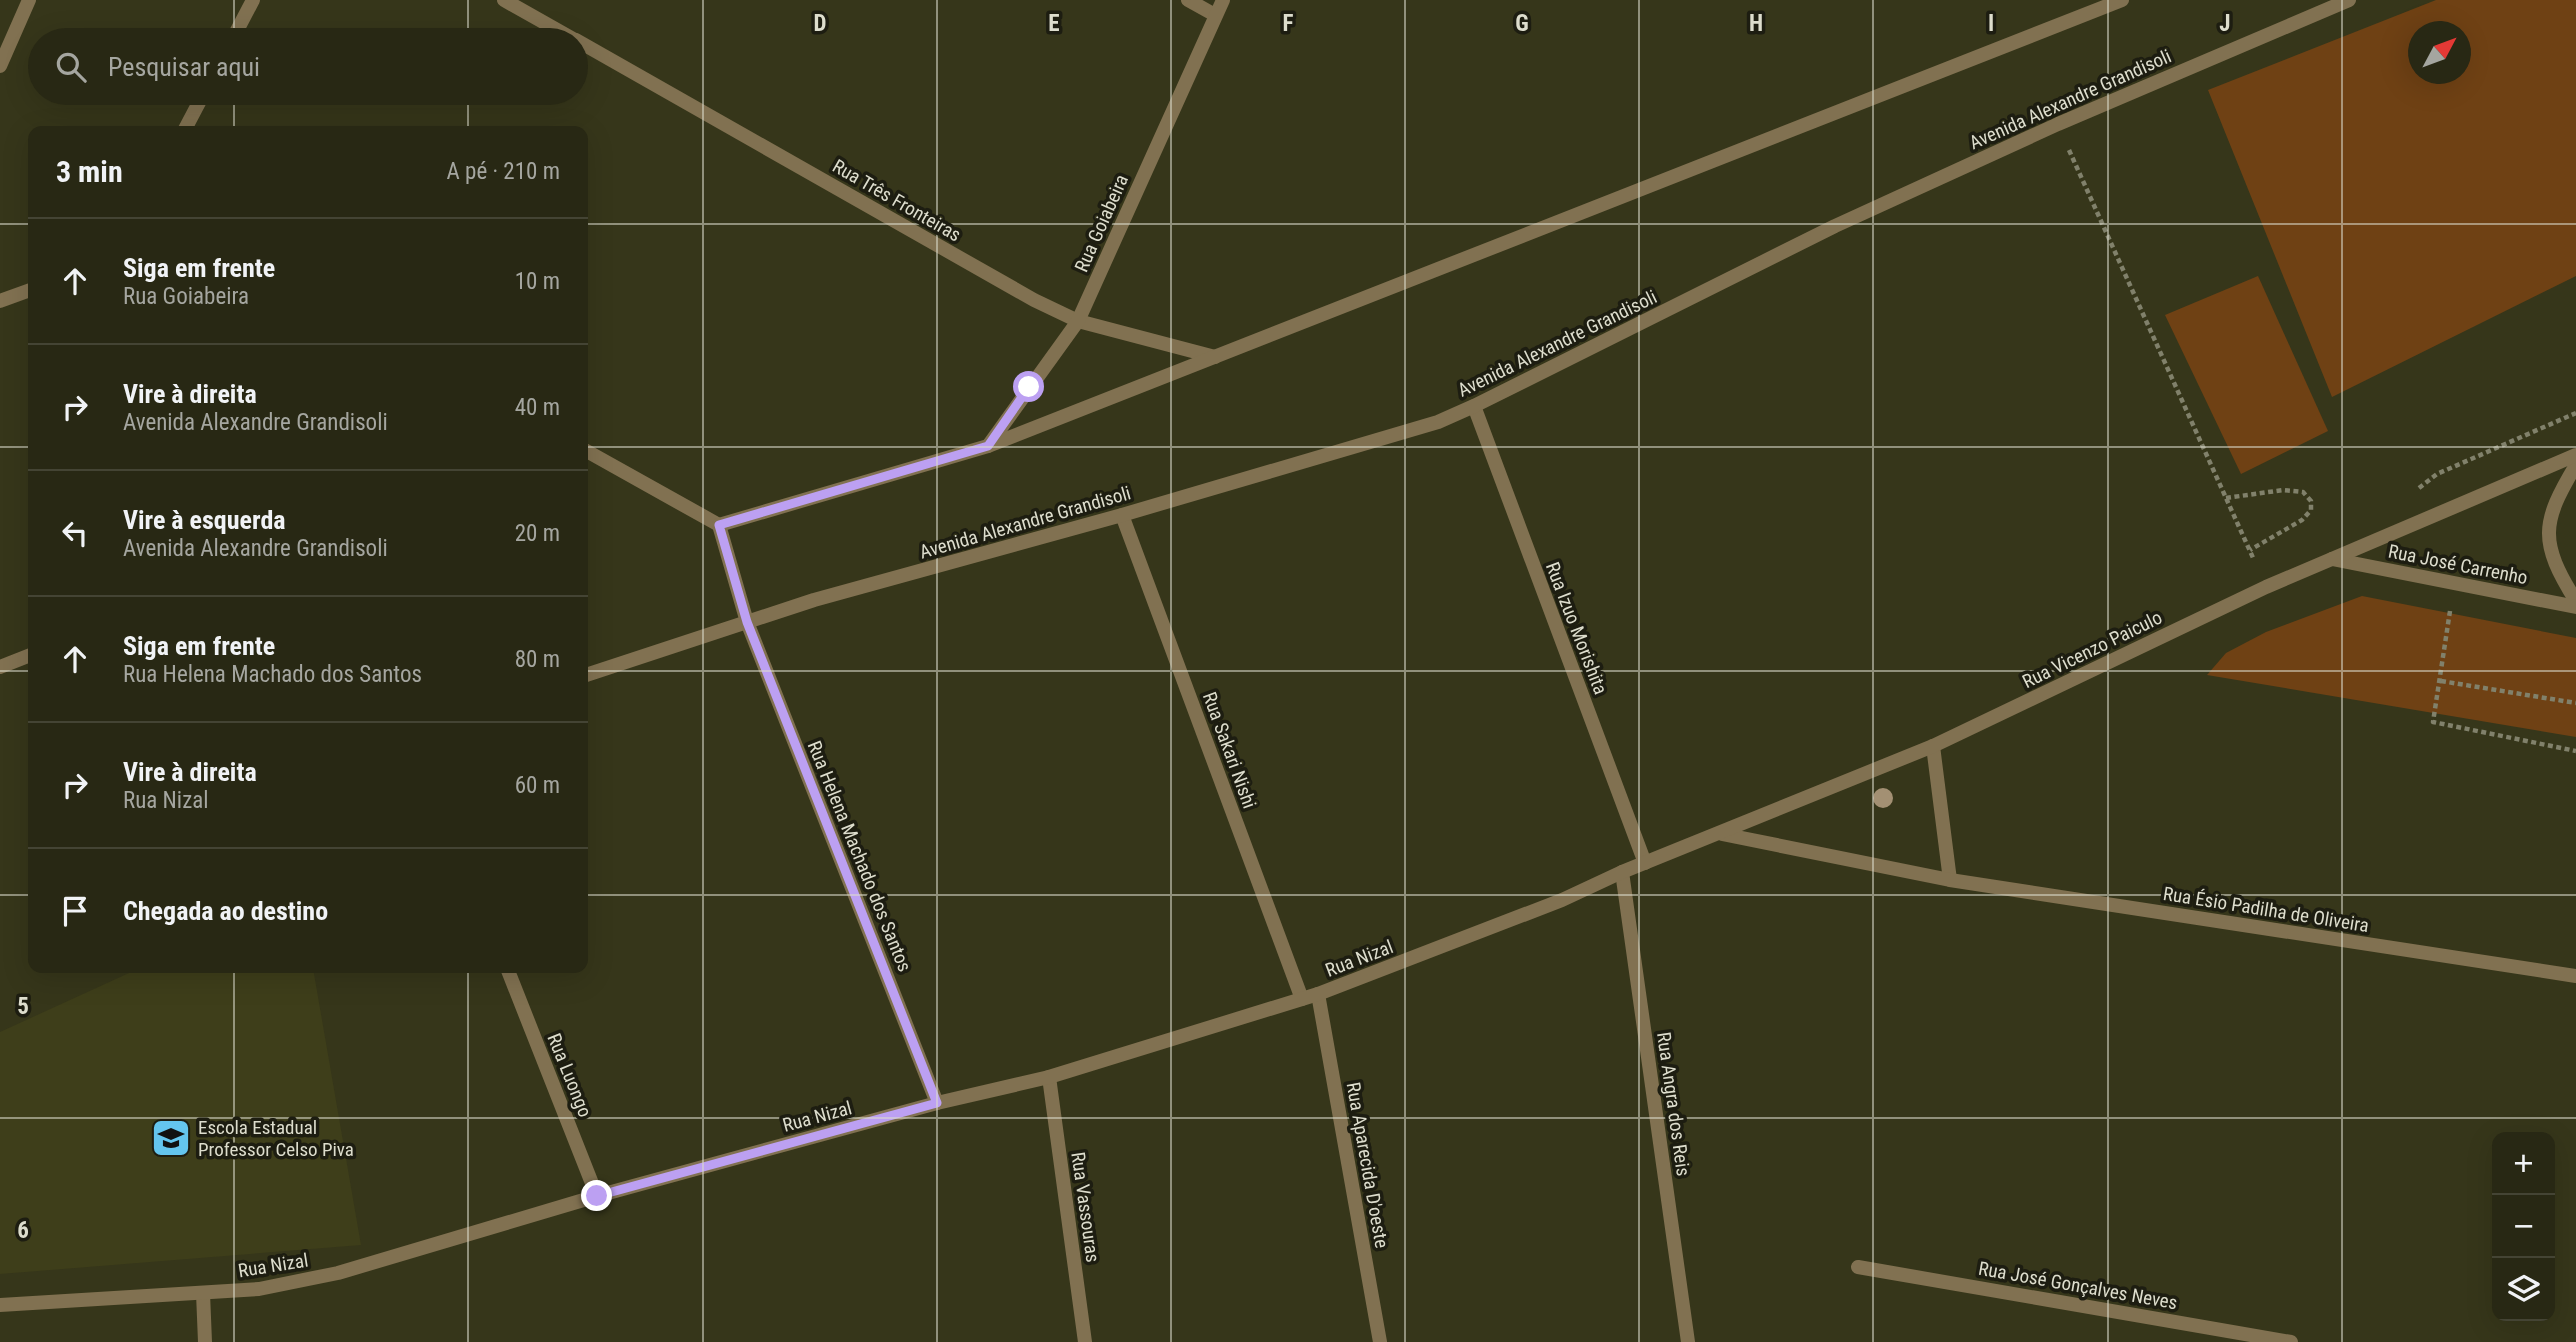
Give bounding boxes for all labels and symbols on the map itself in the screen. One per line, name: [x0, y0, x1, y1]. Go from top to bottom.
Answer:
text: D: [814, 10, 827, 37]
text: E: [1048, 10, 1060, 37]
text: F: [1283, 10, 1294, 37]
text: G: [1515, 10, 1529, 37]
text: H: [1749, 10, 1763, 37]
text: I: [1988, 10, 1994, 37]
text: J: [2219, 10, 2231, 37]
north arrow: [2408, 21, 2471, 84]
street label: Avenida Alexandre Grandisoli: [1966, 44, 2175, 154]
street label: Rua Três Fronteiras: [828, 154, 965, 246]
street label: Rua Goiabeira: [1070, 171, 1133, 275]
street label: Avenida Alexandre Grandisoli: [1454, 285, 1661, 402]
route start: [1013, 371, 1044, 402]
street label: Avenida Alexandre Grandisoli: [917, 481, 1133, 564]
street label: Rua José Carrenho: [2386, 540, 2530, 589]
street label: Rua Izuo Morishita: [1541, 559, 1612, 698]
street label: Rua Vicenzo Paiculo: [2019, 606, 2166, 693]
street label: Rua Sakari Nishi: [1198, 689, 1261, 812]
street label: Rua Helena Machado dos Santos: [803, 737, 916, 975]
street label: Rua Ésio Padilha de Oliveira: [2161, 882, 2370, 937]
street label: Rua Nizal: [1322, 935, 1396, 982]
text: 5: [17, 993, 29, 1020]
street label: Rua Luongo: [542, 1030, 597, 1120]
street label: Rua Angra dos Reis: [1652, 1031, 1695, 1178]
street label: Rua Aparecida D'oeste: [1342, 1080, 1393, 1250]
street label: Rua Nizal: [780, 1096, 854, 1137]
place label: Escola Estadual Professor Celso Piva: [198, 1116, 354, 1161]
school or university icon: Escola Estadual Professor Celso Piva: [150, 1117, 192, 1159]
street label: Rua Vassouras: [1066, 1150, 1105, 1264]
route end: [581, 1180, 612, 1211]
text: 6: [17, 1217, 29, 1244]
street label: Rua Nizal: [236, 1249, 310, 1282]
street label: Rua José Gonçalves Neves: [1977, 1257, 2179, 1314]

